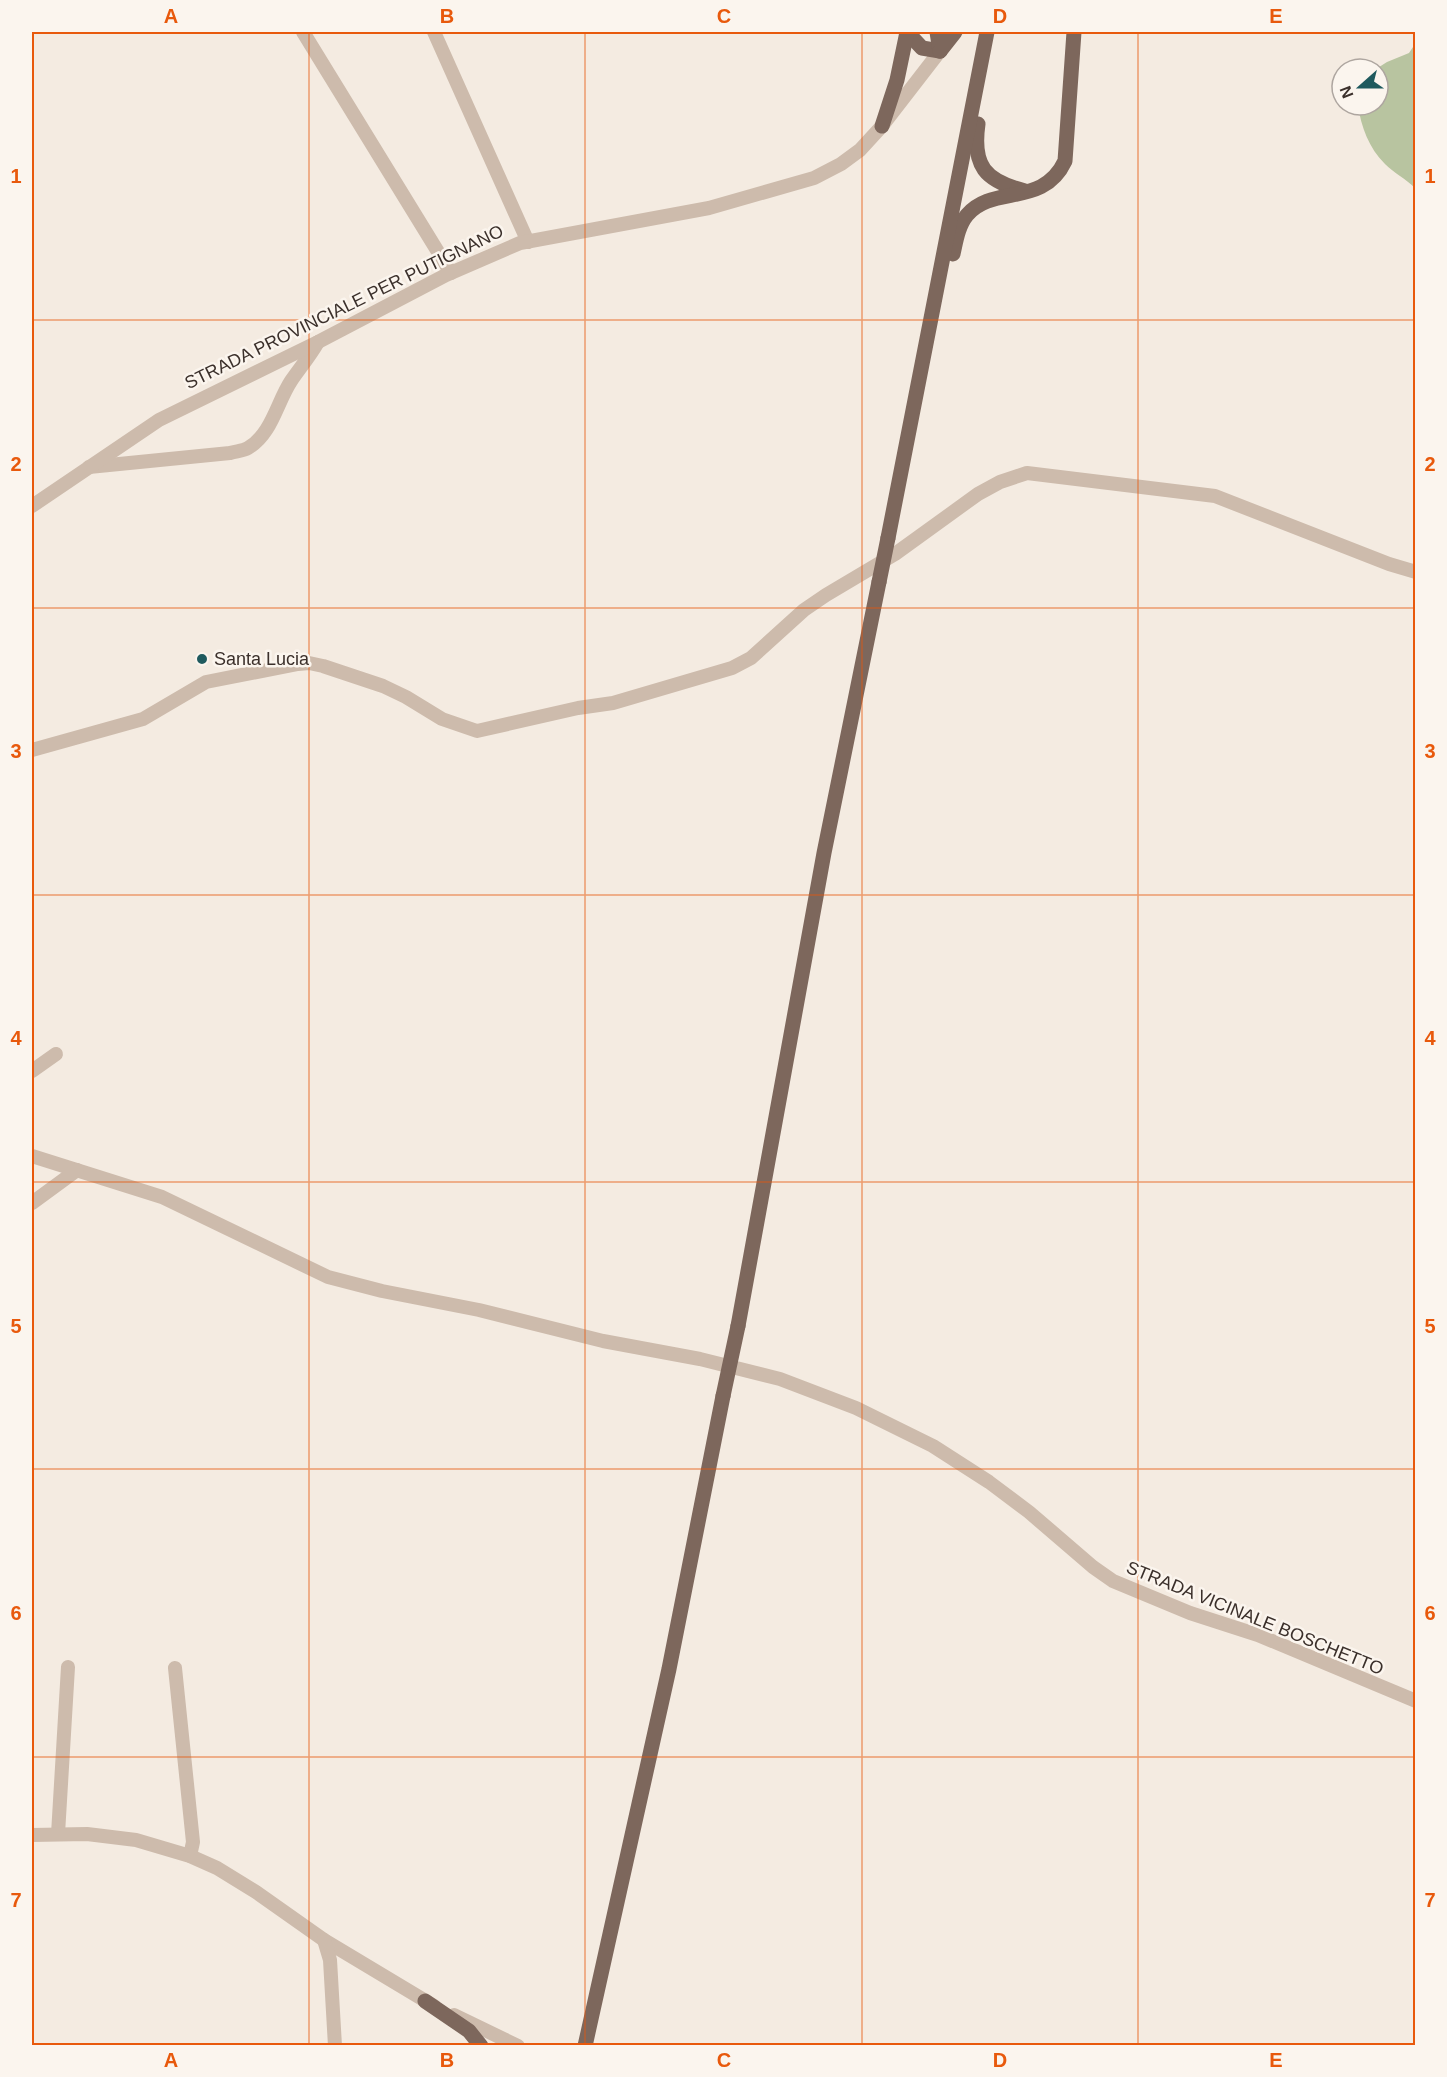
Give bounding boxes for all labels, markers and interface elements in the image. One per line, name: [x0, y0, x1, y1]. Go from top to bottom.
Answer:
text: A: [164, 5, 178, 27]
text: B: [440, 5, 454, 27]
text: C: [717, 5, 731, 27]
text: D: [993, 5, 1007, 27]
text: E: [1269, 5, 1283, 27]
north arrow: [1330, 57, 1390, 117]
text: N: [1336, 84, 1356, 101]
text: 1: [10, 165, 22, 187]
text: 1: [1424, 165, 1436, 187]
street label: STRADA PROVINCIALE PER PUTIGNANO: [181, 221, 507, 393]
text: 2: [10, 453, 22, 475]
text: 2: [1424, 453, 1436, 475]
place label: Santa Lucia: [214, 649, 310, 669]
marker: Santa Lucia: [195, 652, 209, 666]
text: 3: [10, 740, 22, 762]
text: 3: [1424, 740, 1436, 762]
text: 4: [10, 1027, 22, 1049]
text: 4: [1424, 1027, 1436, 1049]
text: 5: [10, 1315, 22, 1337]
text: 5: [1424, 1315, 1436, 1337]
street label: STRADA VICINALE BOSCHETTO: [1123, 1557, 1387, 1679]
text: 6: [10, 1602, 22, 1624]
text: 6: [1424, 1602, 1436, 1624]
text: 7: [10, 1889, 22, 1911]
text: 7: [1424, 1889, 1436, 1911]
text: A: [164, 2049, 178, 2071]
text: B: [440, 2049, 454, 2071]
text: C: [717, 2049, 731, 2071]
text: D: [993, 2049, 1007, 2071]
text: E: [1269, 2049, 1283, 2071]

